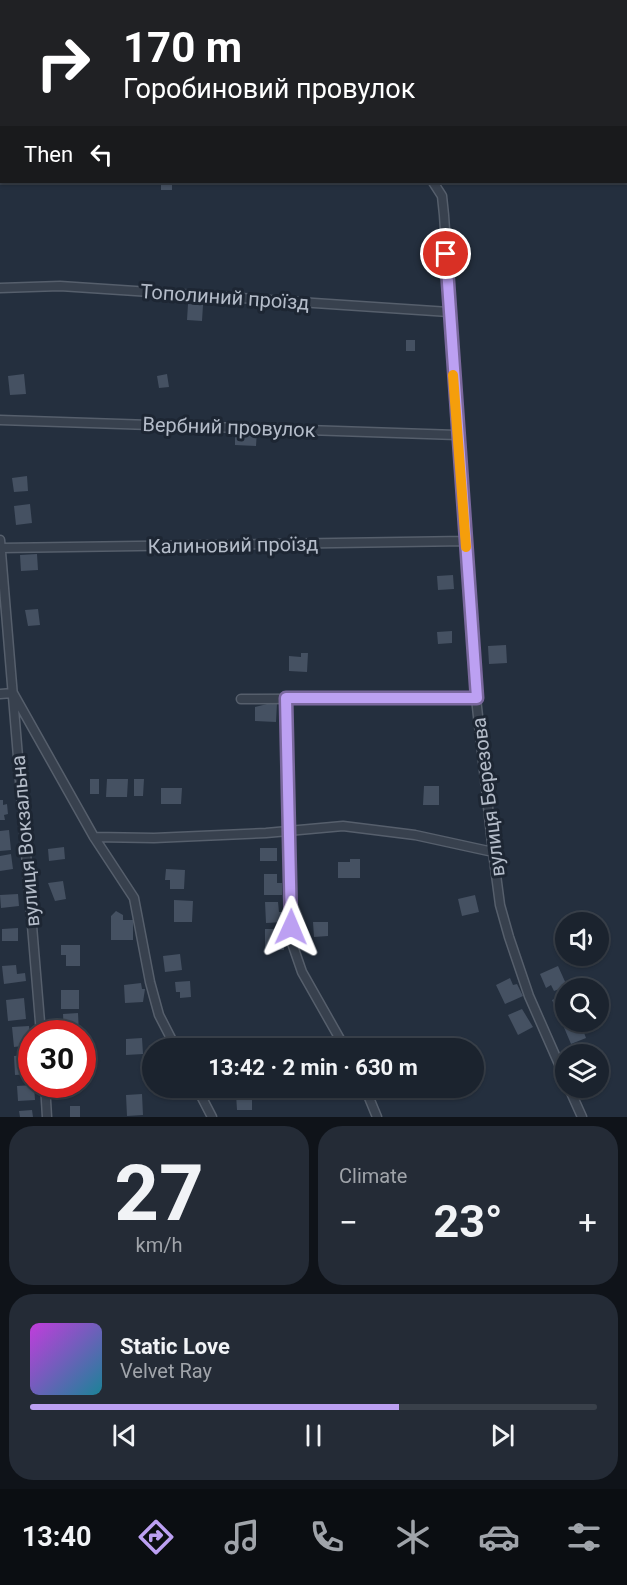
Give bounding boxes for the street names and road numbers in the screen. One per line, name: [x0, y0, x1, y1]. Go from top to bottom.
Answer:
street label: Тополиний проїзд: [140, 279, 310, 315]
street label: Вербний провулок: [142, 412, 316, 442]
street label: Калиновий проїзд: [147, 532, 319, 558]
street label: вулиця Березова: [466, 716, 510, 878]
street label: вулиця Вокзальна: [6, 754, 44, 928]

